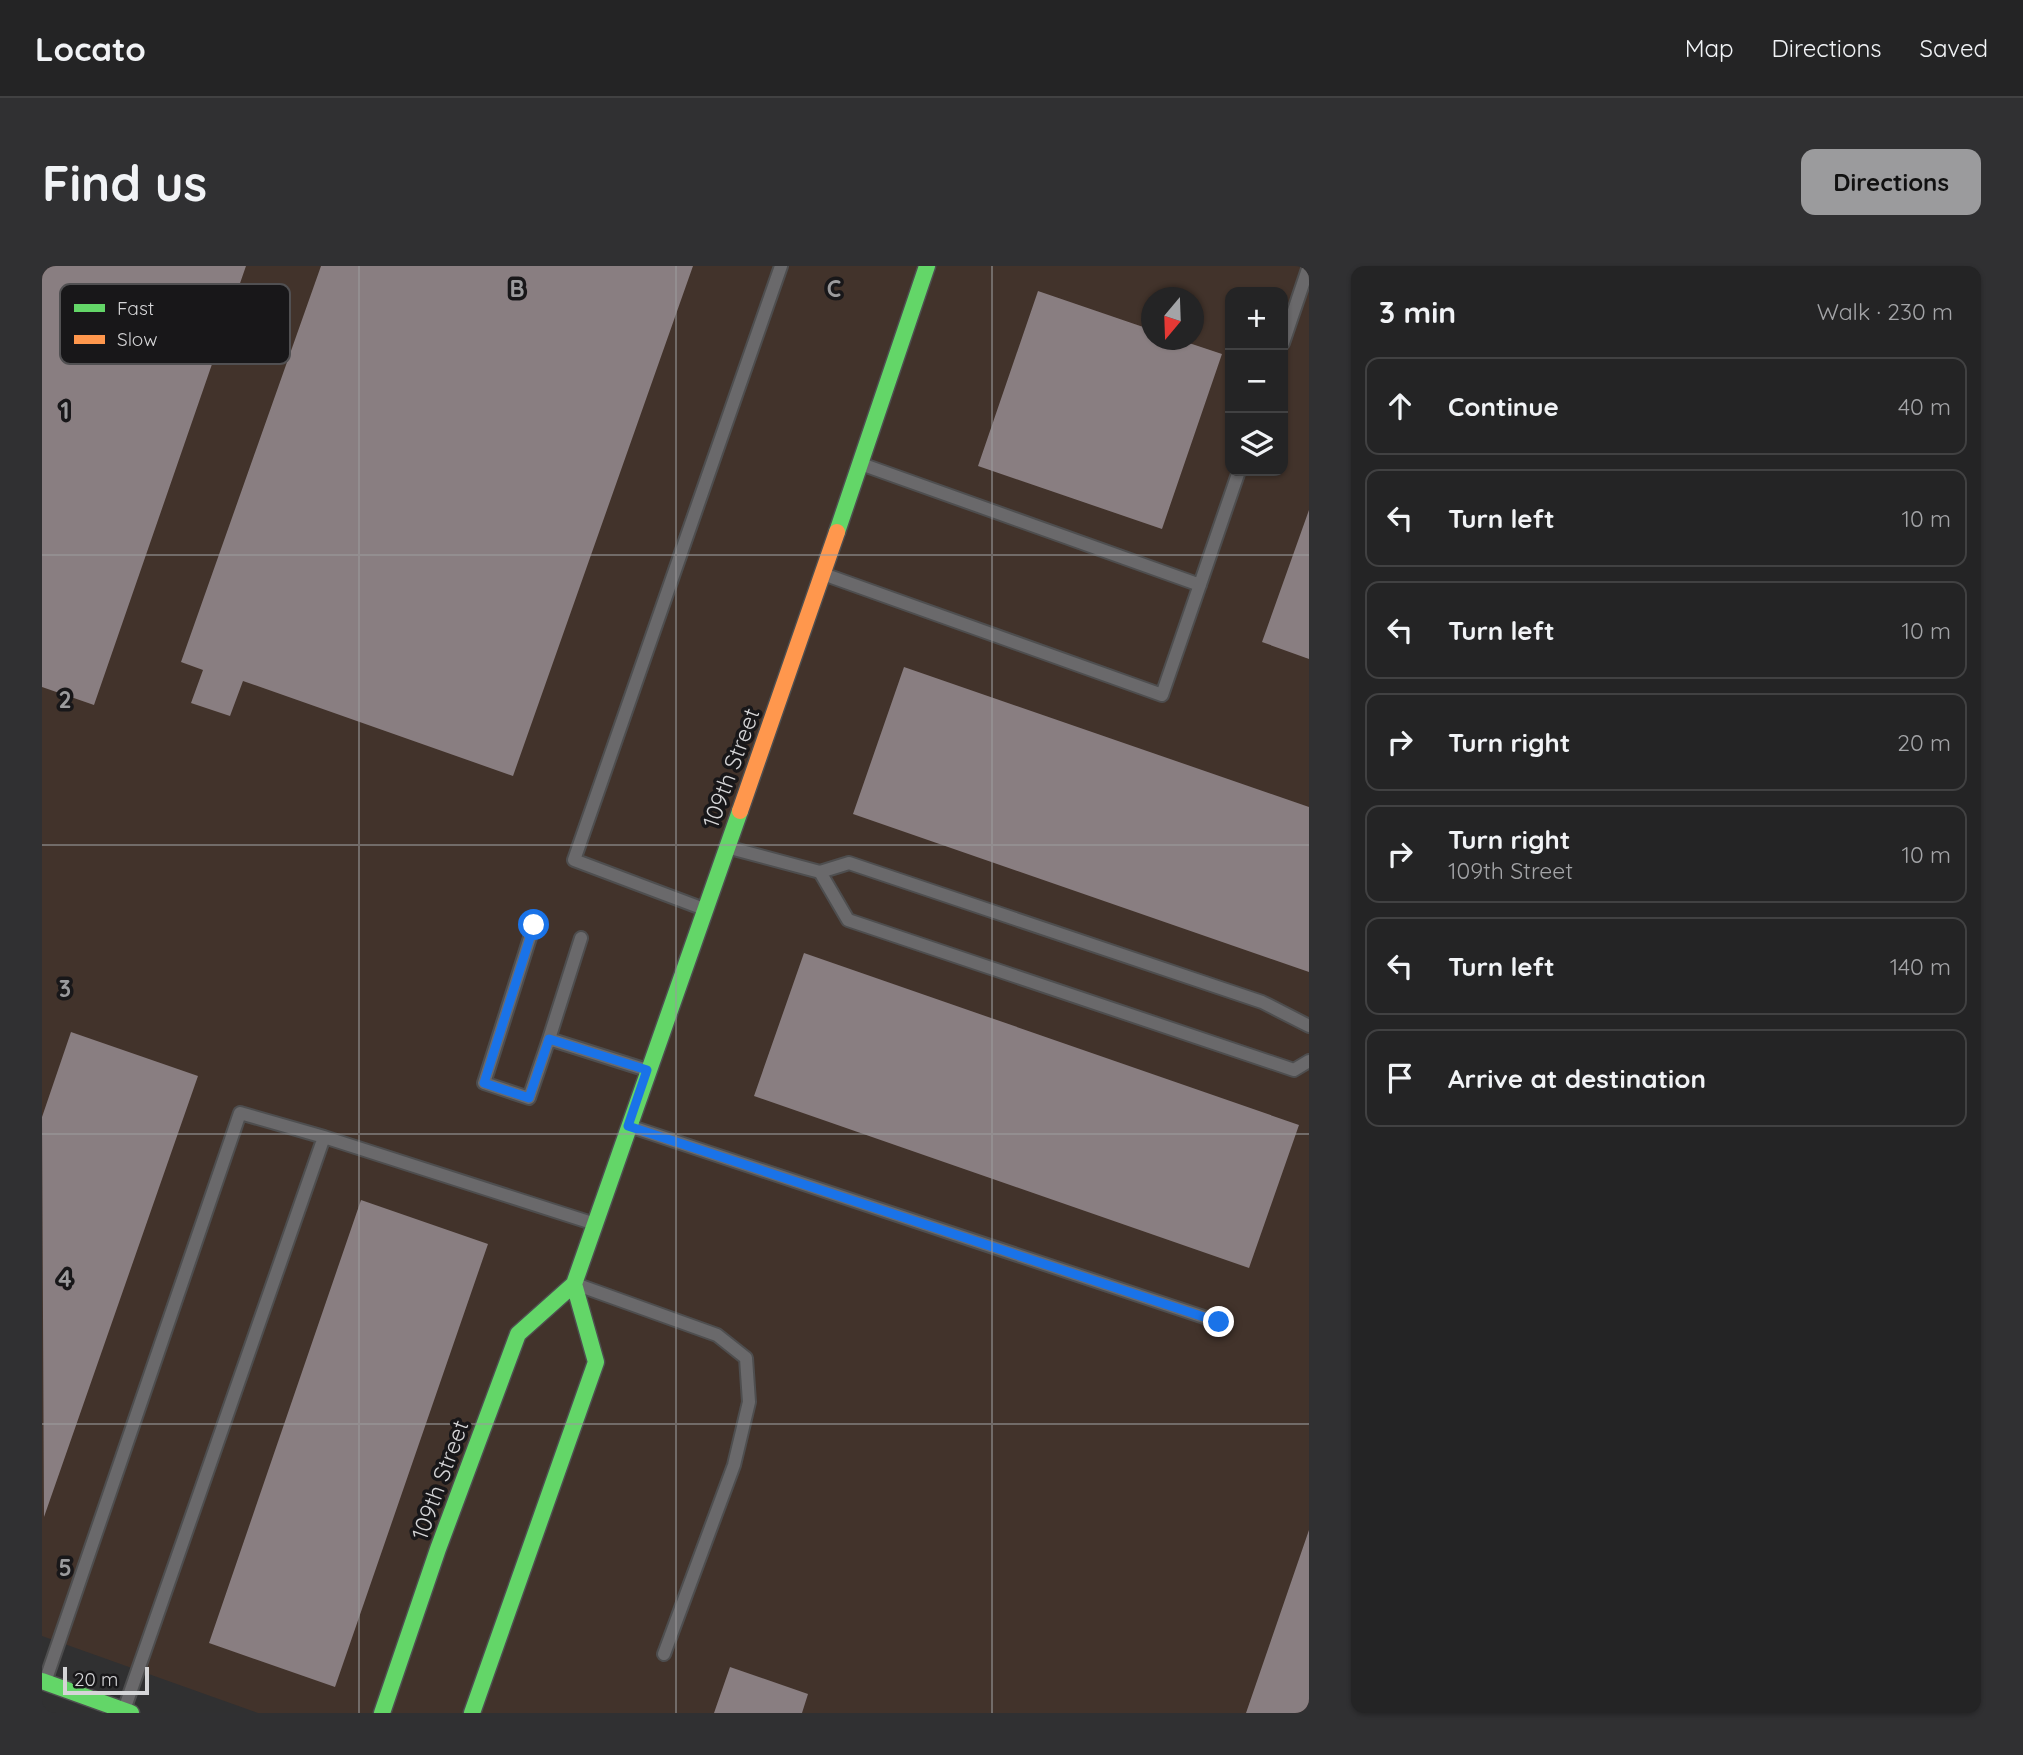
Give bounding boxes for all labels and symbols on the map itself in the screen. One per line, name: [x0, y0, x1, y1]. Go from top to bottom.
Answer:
text: B: [509, 274, 525, 303]
text: C: [827, 274, 841, 303]
legend: [60, 284, 290, 364]
north arrow: [1141, 287, 1204, 350]
text: Fast: [117, 296, 154, 320]
text: Slow: [117, 327, 158, 351]
text: 1: [61, 396, 69, 425]
text: 2: [58, 685, 72, 714]
street label: 109th Street: [696, 704, 766, 832]
route start: [518, 909, 549, 940]
text: 3: [59, 974, 71, 1003]
text: 4: [58, 1264, 72, 1293]
route end: [1203, 1306, 1234, 1337]
street label: 109th Street: [405, 1416, 475, 1544]
text: 5: [58, 1553, 72, 1582]
scale bar: [63, 1664, 149, 1696]

